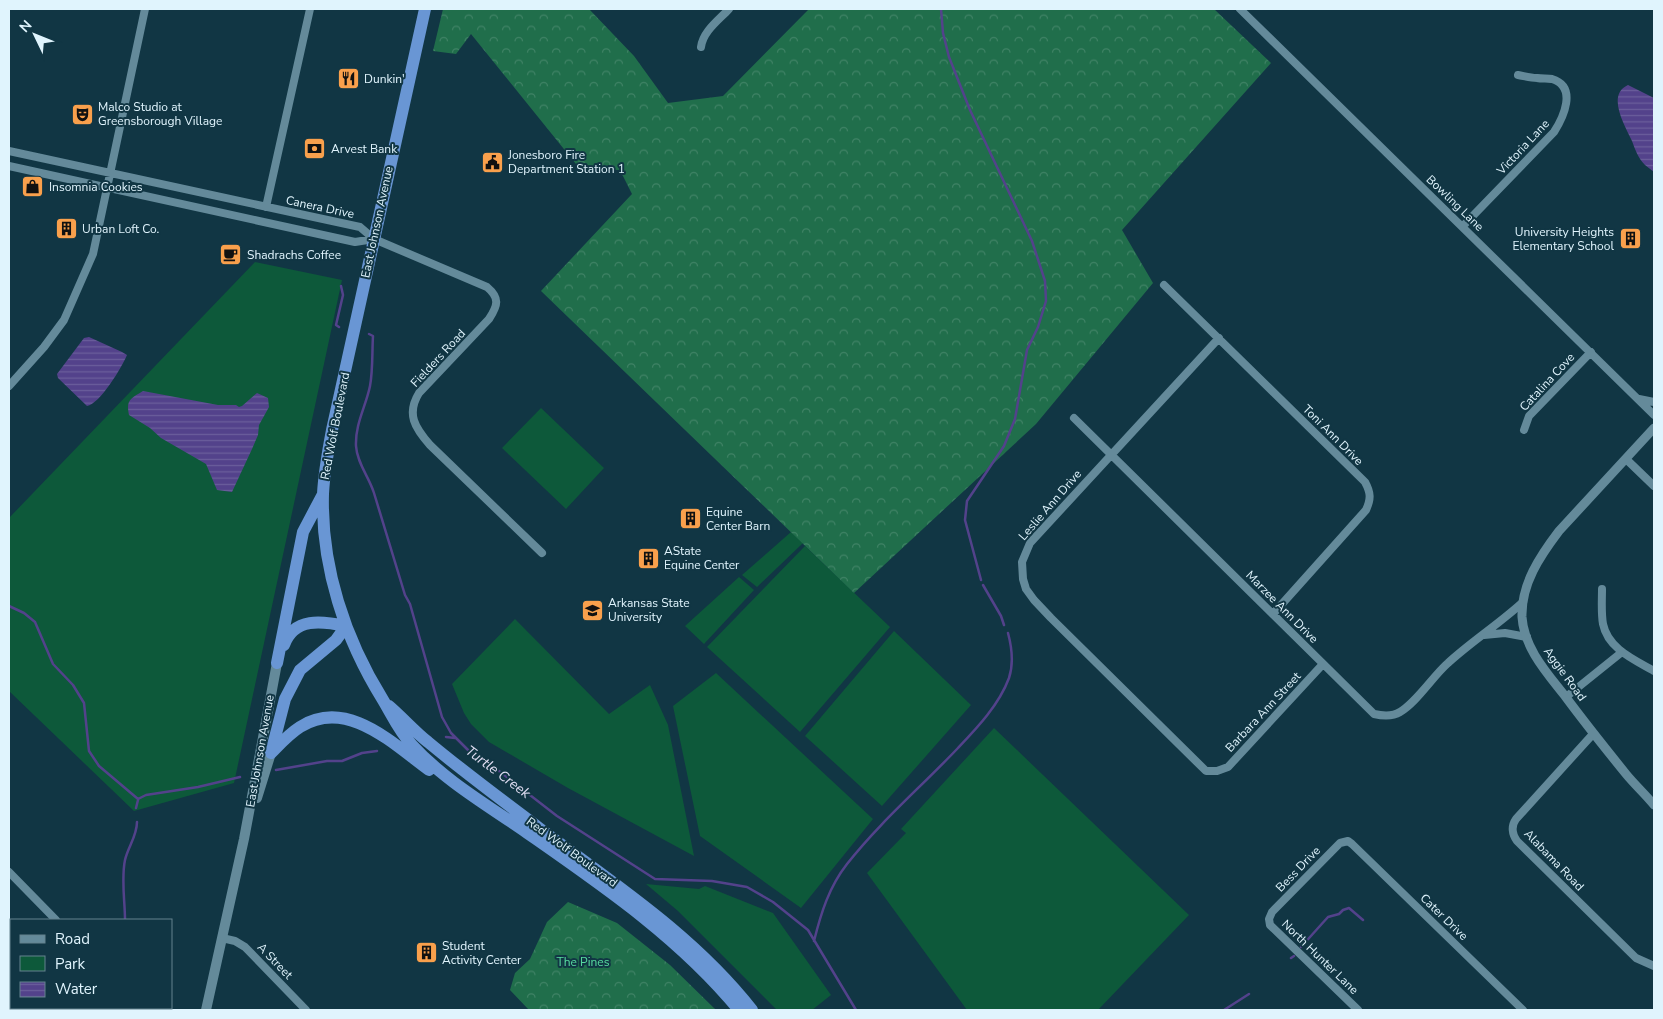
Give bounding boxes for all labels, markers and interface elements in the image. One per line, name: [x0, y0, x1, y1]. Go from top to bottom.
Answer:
north arrow: [10, 10, 60, 60]
text: N: [15, 16, 36, 37]
restaurant icon: Dunkin': [336, 67, 360, 91]
place label: Dunkin': [364, 71, 405, 87]
place label: Malco Studio at Greensborough Village: [98, 99, 222, 129]
theatre icon: Malco Studio at Greensborough Village: [70, 102, 94, 126]
street label: Victoria Lane: [1493, 116, 1553, 179]
bank icon: Arvest Bank: [303, 137, 327, 161]
place label: Arvest Bank: [331, 141, 398, 157]
place label: Jonesboro Fire Department Station 1: [507, 147, 625, 177]
public building icon: Jonesboro Fire Department Station 1: [480, 150, 504, 174]
street label: East Johnson Avenue: [357, 165, 397, 279]
street label: Bowling Lane: [1423, 171, 1487, 235]
shop icon: Insomnia Cookies: [21, 175, 45, 199]
place label: Insomnia Cookies: [49, 179, 143, 195]
street label: Canera Drive: [284, 192, 356, 222]
building icon: Urban Loft Co.: [54, 217, 78, 241]
place label: Urban Loft Co.: [82, 221, 159, 237]
place label: University Heights Elementary School: [1513, 224, 1614, 254]
building icon: University Heights Elementary School: [1618, 227, 1642, 251]
cafe icon: Shadrachs Coffee: [219, 243, 243, 267]
place label: Shadrachs Coffee: [247, 247, 341, 263]
street label: Fielders Road: [407, 326, 469, 390]
street label: Catalina Cove: [1516, 349, 1578, 415]
street label: Red Wolf Boulevard: [317, 371, 353, 481]
street label: Toni Ann Drive: [1299, 401, 1367, 469]
street label: Leslie Ann Drive: [1015, 466, 1085, 544]
place label: Equine Center Barn: [706, 504, 770, 534]
building icon: Equine Center Barn: [678, 507, 702, 531]
place label: AState Equine Center: [664, 543, 740, 573]
building icon: AState Equine Center: [636, 546, 660, 570]
street label: Marzee Ann Drive: [1242, 567, 1322, 647]
place label: Arkansas State University: [608, 595, 690, 625]
school or university icon: Arkansas State University: [580, 598, 604, 622]
street label: Aggie Road: [1540, 644, 1590, 704]
street label: Barbara Ann Street: [1222, 668, 1305, 755]
street label: East Johnson Avenue: [242, 694, 278, 808]
water label: Turtle Creek: [462, 741, 535, 803]
street label: Red Wolf Boulevard: [523, 813, 621, 891]
street label: Alabama Road: [1521, 826, 1587, 894]
street label: Bess Drive: [1272, 843, 1324, 895]
street label: Cater Drive: [1417, 890, 1471, 944]
street label: North Hunter Lane: [1278, 916, 1362, 998]
legend: [10, 919, 172, 1009]
text: Road: [55, 929, 90, 949]
place label: Student Activity Center: [442, 938, 522, 968]
street label: A Street: [254, 939, 297, 983]
building icon: Student Activity Center: [414, 941, 438, 965]
text: Park: [55, 954, 85, 974]
park label: The Pines: [557, 954, 610, 970]
text: Water: [55, 979, 98, 999]

